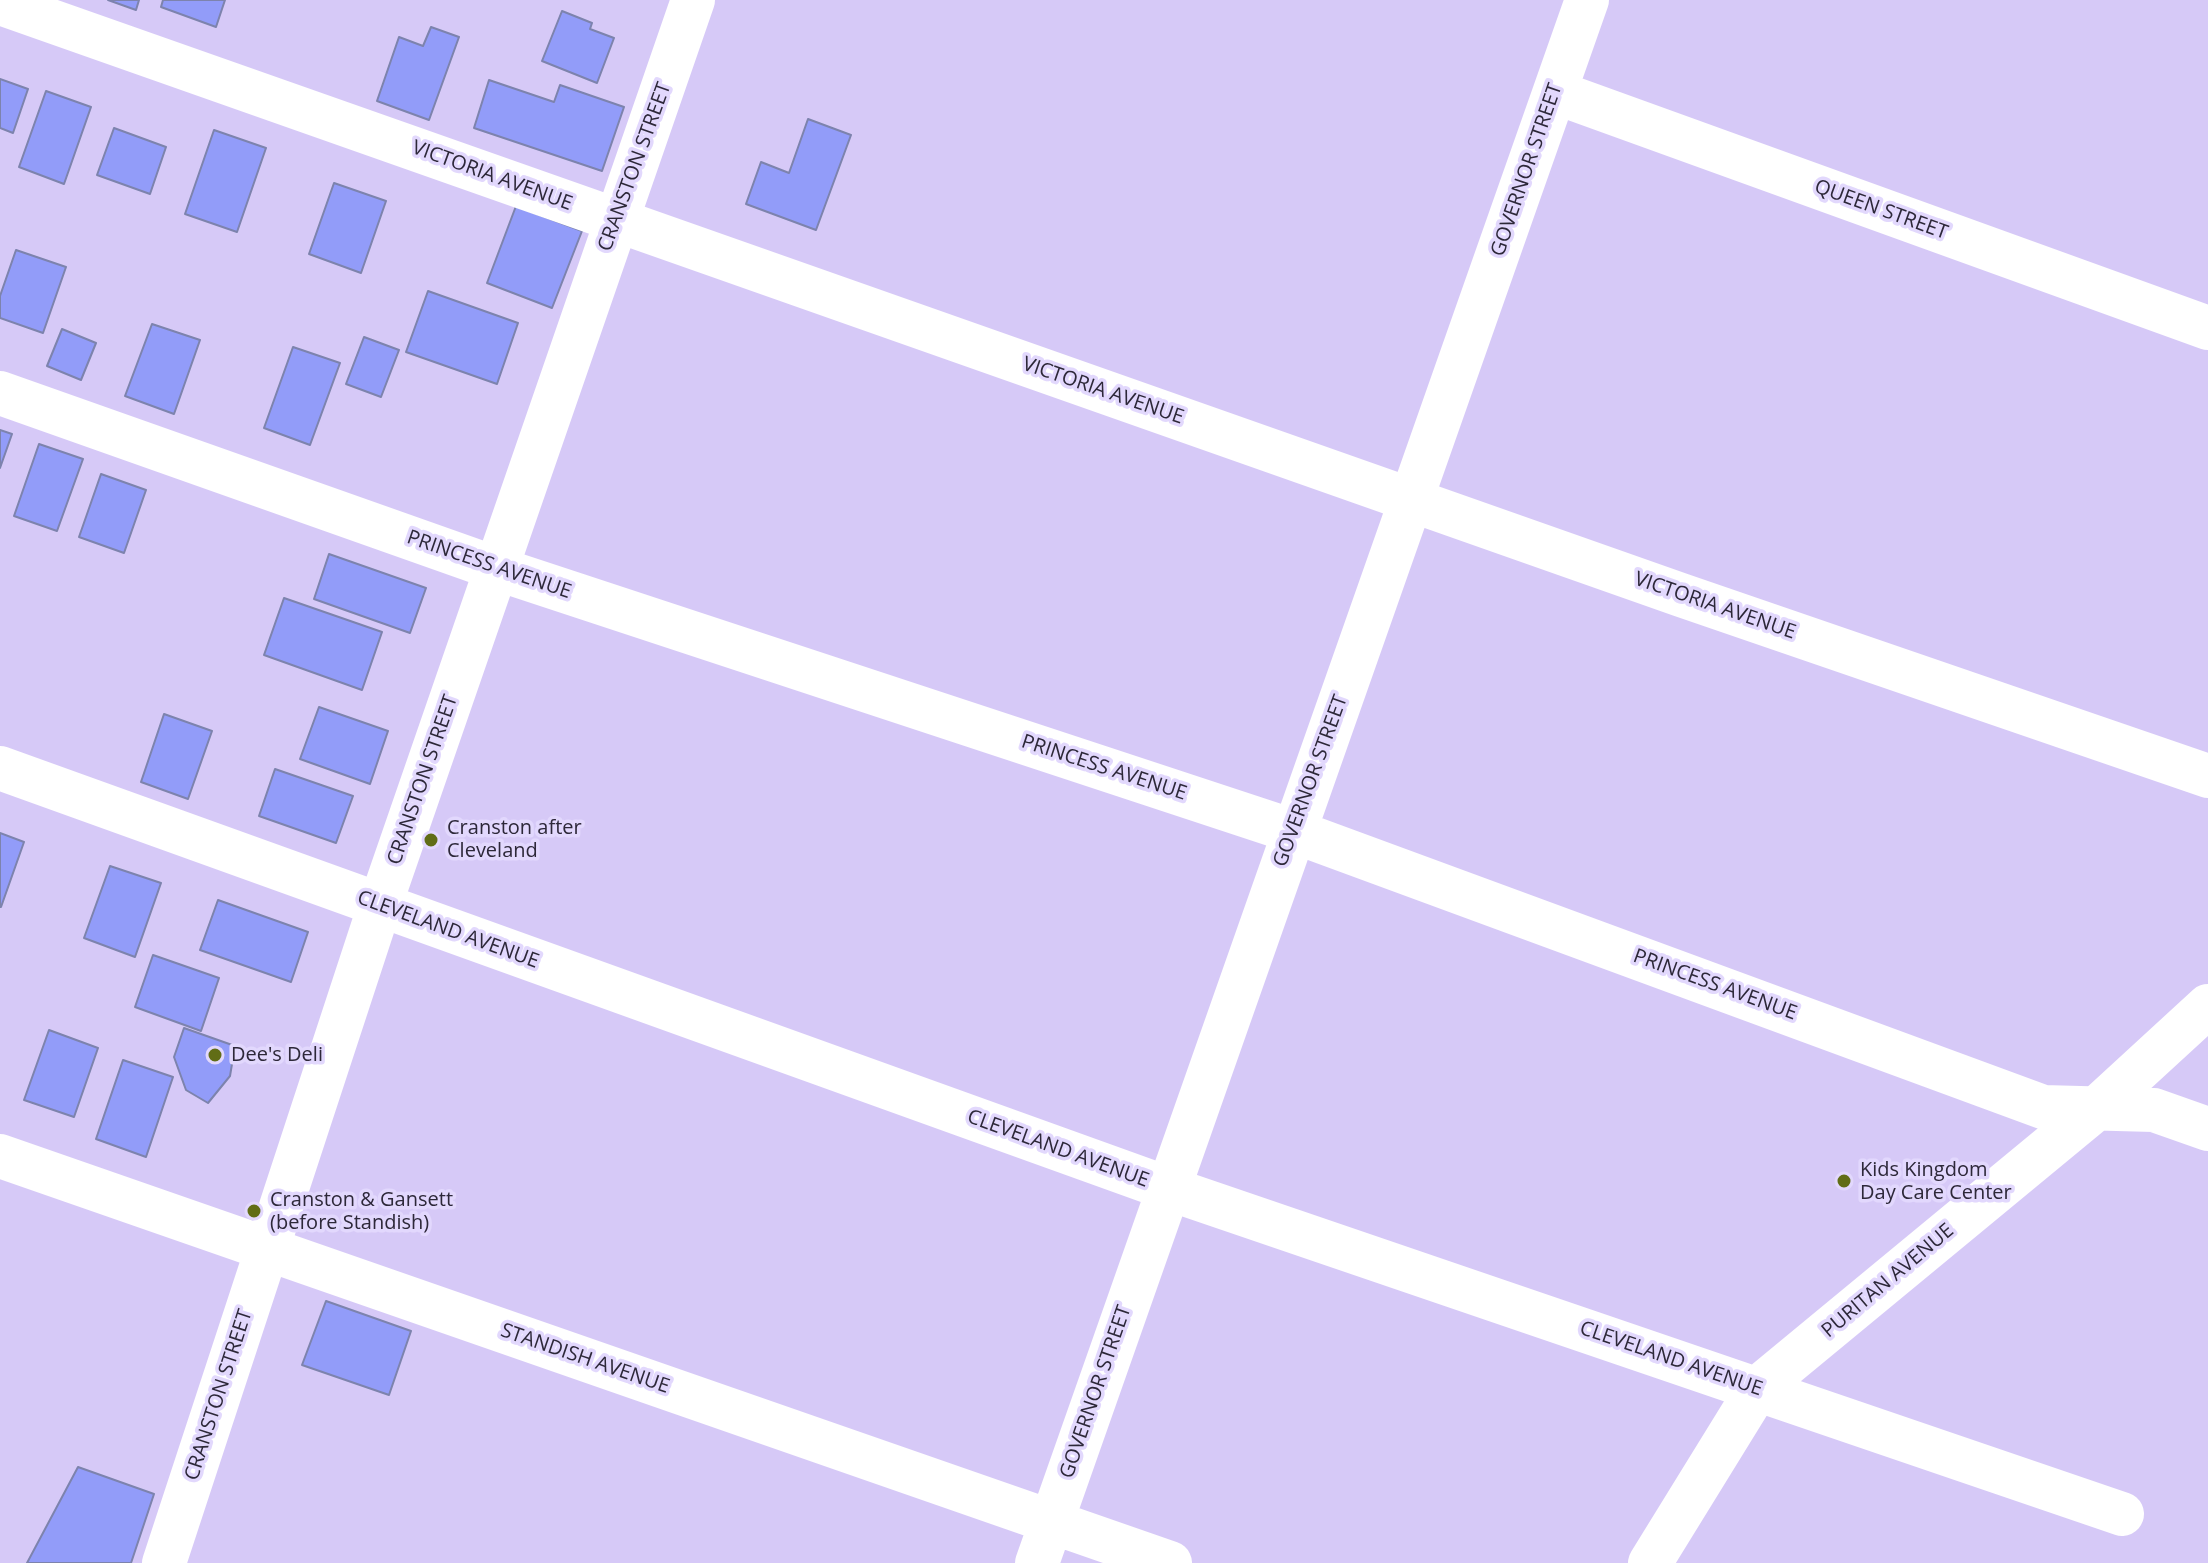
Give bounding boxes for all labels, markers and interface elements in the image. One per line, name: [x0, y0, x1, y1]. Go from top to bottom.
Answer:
street label: CRANSTON STREET: [593, 79, 677, 255]
street label: GOVERNOR STREET: [1486, 80, 1568, 260]
street label: VICTORIA AVENUE: [409, 136, 575, 216]
street label: QUEEN STREET: [1811, 175, 1951, 245]
street label: VICTORIA AVENUE: [1019, 352, 1187, 430]
street label: PRINCESS AVENUE: [404, 526, 574, 604]
street label: VICTORIA AVENUE: [1631, 567, 1799, 645]
street label: CRANSTON STREET: [383, 692, 463, 868]
street label: GOVERNOR STREET: [1269, 692, 1353, 870]
street label: PRINCESS AVENUE: [1018, 730, 1190, 806]
place label: Cranston after Cleveland: [447, 816, 582, 863]
marker: Cranston after Cleveland: [422, 831, 440, 849]
street label: CLEVELAND AVENUE: [354, 886, 542, 974]
street label: PRINCESS AVENUE: [1630, 944, 1800, 1026]
place label: Dee's Deli: [231, 1043, 323, 1067]
marker: Dee's Deli: [206, 1046, 224, 1064]
street label: CLEVELAND AVENUE: [964, 1105, 1152, 1193]
place label: Kids Kingdom Day Care Center: [1860, 1158, 2012, 1205]
marker: Kids Kingdom Day Care Center: [1835, 1172, 1853, 1190]
place label: Cranston & Gansett (before Standish): [270, 1188, 453, 1235]
marker: Cranston & Gansett (before Standish): [245, 1202, 263, 1220]
street label: PURITAN AVENUE: [1817, 1219, 1959, 1343]
street label: GOVERNOR STREET: [1055, 1302, 1137, 1482]
street label: CRANSTON STREET: [180, 1307, 258, 1483]
street label: CLEVELAND AVENUE: [1577, 1316, 1765, 1402]
street label: STANDISH AVENUE: [497, 1319, 673, 1399]

